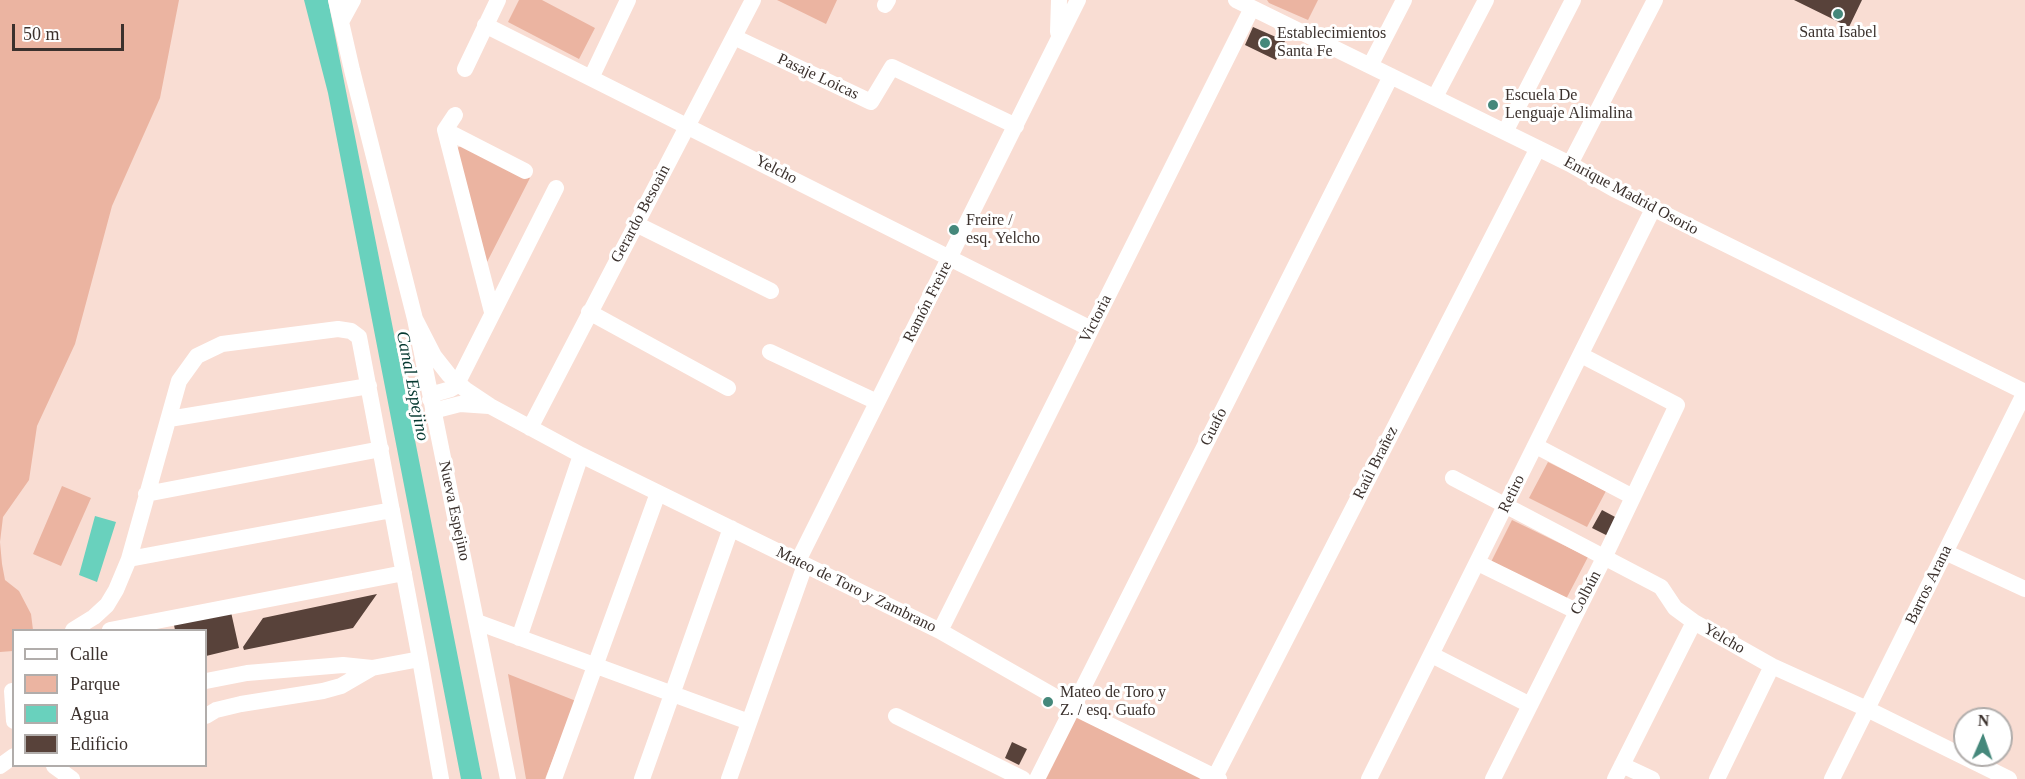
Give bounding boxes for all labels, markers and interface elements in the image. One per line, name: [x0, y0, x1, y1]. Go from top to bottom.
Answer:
marker: Santa Isabel: [1831, 7, 1845, 21]
scale bar: [15, 12, 128, 50]
place label: Santa Isabel: [1799, 23, 1877, 43]
text: 50 m: [23, 24, 60, 44]
place label: Establecimientos Santa Fe: [1277, 24, 1386, 62]
marker: Establecimientos Santa Fe: [1258, 36, 1272, 50]
street label: Pasaje Loicas: [774, 50, 862, 104]
place label: Escuela De Lenguaje Alimalina: [1505, 86, 1633, 124]
marker: Escuela De Lenguaje Alimalina: [1486, 98, 1500, 112]
street label: Yelcho: [752, 151, 800, 189]
street label: Enrique Madrid Osorio: [1561, 152, 1701, 240]
street label: Gerardo Besoain: [607, 162, 675, 266]
place label: Freire / esq. Yelcho: [966, 211, 1040, 249]
marker: Freire / esq. Yelcho: [947, 223, 961, 237]
street label: Ramón Freire: [899, 258, 957, 346]
street label: Victoria: [1076, 292, 1116, 346]
water label: Canal Espejino: [391, 329, 433, 443]
street label: Guafo: [1196, 405, 1232, 449]
street label: Raúl Brañez: [1349, 423, 1403, 503]
street label: Nueva Espejino: [434, 459, 474, 563]
street label: Retiro: [1495, 472, 1529, 516]
street label: Barros Arana: [1902, 542, 1956, 628]
street label: Mateo de Toro y Zambrano: [773, 543, 939, 637]
street label: Colbún: [1566, 568, 1606, 618]
street label: Yelcho: [1700, 620, 1748, 658]
legend: [12, 629, 207, 767]
text: Calle: [70, 644, 108, 664]
text: Parque: [70, 674, 120, 694]
place label: Mateo de Toro y Z. / esq. Guafo: [1060, 683, 1166, 721]
marker: Mateo de Toro y Z. / esq. Guafo: [1041, 695, 1055, 709]
text: Agua: [70, 704, 109, 724]
north arrow: [1953, 707, 2013, 767]
text: N: [1978, 712, 1990, 729]
text: Edificio: [70, 734, 128, 754]

